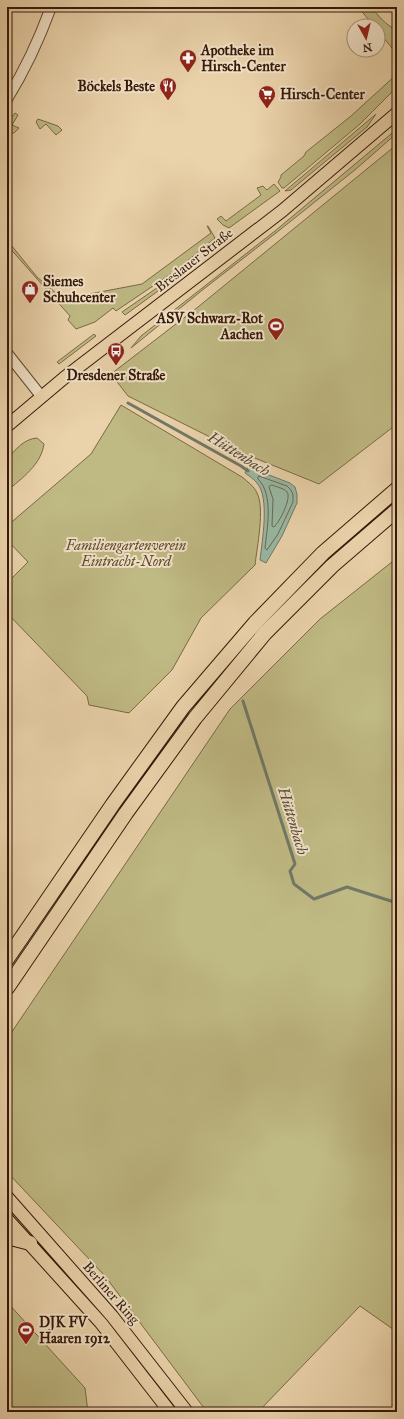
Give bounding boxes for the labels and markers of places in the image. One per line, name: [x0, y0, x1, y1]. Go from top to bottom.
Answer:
place label: Apotheke im Hirsch-Center: [200, 42, 286, 75]
pharmacy icon: Apotheke im Hirsch-Center: [178, 48, 198, 73]
restaurant icon: Böckels Beste: [158, 76, 178, 101]
place label: Böckels Beste: [78, 78, 155, 95]
supermarket icon: Hirsch-Center: [257, 84, 277, 109]
place label: Hirsch-Center: [280, 86, 365, 103]
place label: Siemes Schuhcenter: [43, 273, 116, 306]
shop icon: Siemes Schuhcenter: [20, 279, 40, 304]
place label: ASV Schwarz-Rot Aachen: [156, 310, 263, 343]
sports icon: ASV Schwarz-Rot Aachen: [266, 316, 286, 341]
bus stop icon: Dresdener Straße: [106, 341, 126, 366]
place label: Dresdener Straße: [67, 367, 166, 384]
place label: DJK FV Haaren 1912: [39, 1314, 111, 1348]
sports icon: DJK FV Haaren 1912: [16, 1320, 36, 1345]

